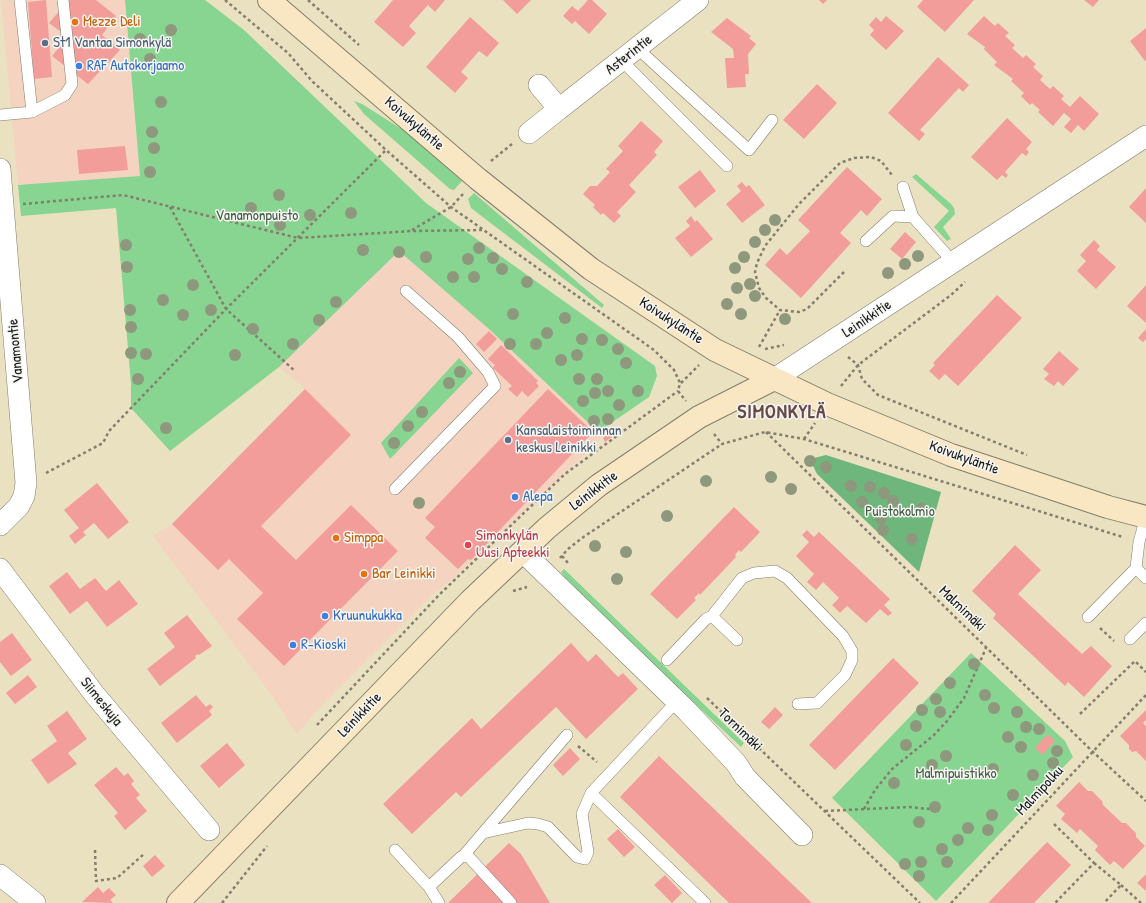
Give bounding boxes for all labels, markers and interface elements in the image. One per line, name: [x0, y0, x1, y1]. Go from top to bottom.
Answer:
place label: Mezze Deli: [83, 13, 141, 31]
marker: Mezze Deli: [70, 17, 80, 27]
street label: Asterintie: [602, 31, 656, 79]
place label: St1 Vantaa Simonkylä: [53, 34, 171, 52]
marker: St1 Vantaa Simonkylä: [40, 38, 50, 48]
place label: RAF Autokorjaamo: [87, 57, 184, 75]
marker: RAF Autokorjaamo: [74, 61, 84, 71]
street label: Koivukyläntie: [381, 93, 447, 155]
park label: Vanamonpuisto: [216, 207, 298, 225]
street label: Koivukyläntie: [636, 294, 706, 348]
street label: Leinikkitie: [839, 296, 895, 342]
street label: Vanamontie: [4, 318, 28, 384]
district label: SIMONKYLÄ: [738, 402, 826, 424]
place label: Kansalaistoiminnan keskus Leinikki: [516, 422, 622, 457]
marker: Kansalaistoiminnan keskus Leinikki: [503, 435, 513, 445]
street label: Koivukyläntie: [927, 437, 1001, 479]
street label: Leinikkitie: [566, 467, 622, 515]
place label: Alepa: [523, 488, 553, 506]
marker: Alepa: [510, 492, 520, 502]
park label: Puistokolmio: [865, 503, 935, 521]
place label: Simonkylän Uusi Apteekki: [476, 527, 549, 562]
place label: Simppa: [344, 529, 383, 547]
marker: Simppa: [331, 533, 341, 543]
marker: Simonkylän Uusi Apteekki: [463, 540, 473, 550]
place label: Bar Leinikki: [372, 565, 436, 583]
marker: Bar Leinikki: [359, 569, 369, 579]
street label: Malmimäki: [935, 582, 989, 636]
place label: Kruunukukka: [333, 607, 402, 625]
marker: Kruunukukka: [320, 611, 330, 621]
place label: R-Kioski: [301, 636, 346, 654]
marker: R-Kioski: [288, 640, 298, 650]
street label: Siimeskuja: [76, 674, 126, 730]
street label: Leinikkitie: [334, 689, 386, 741]
street label: Tornimäki: [714, 705, 766, 755]
street label: Malmipolku: [1013, 763, 1067, 819]
park label: Malmipuistikko: [916, 765, 996, 783]

